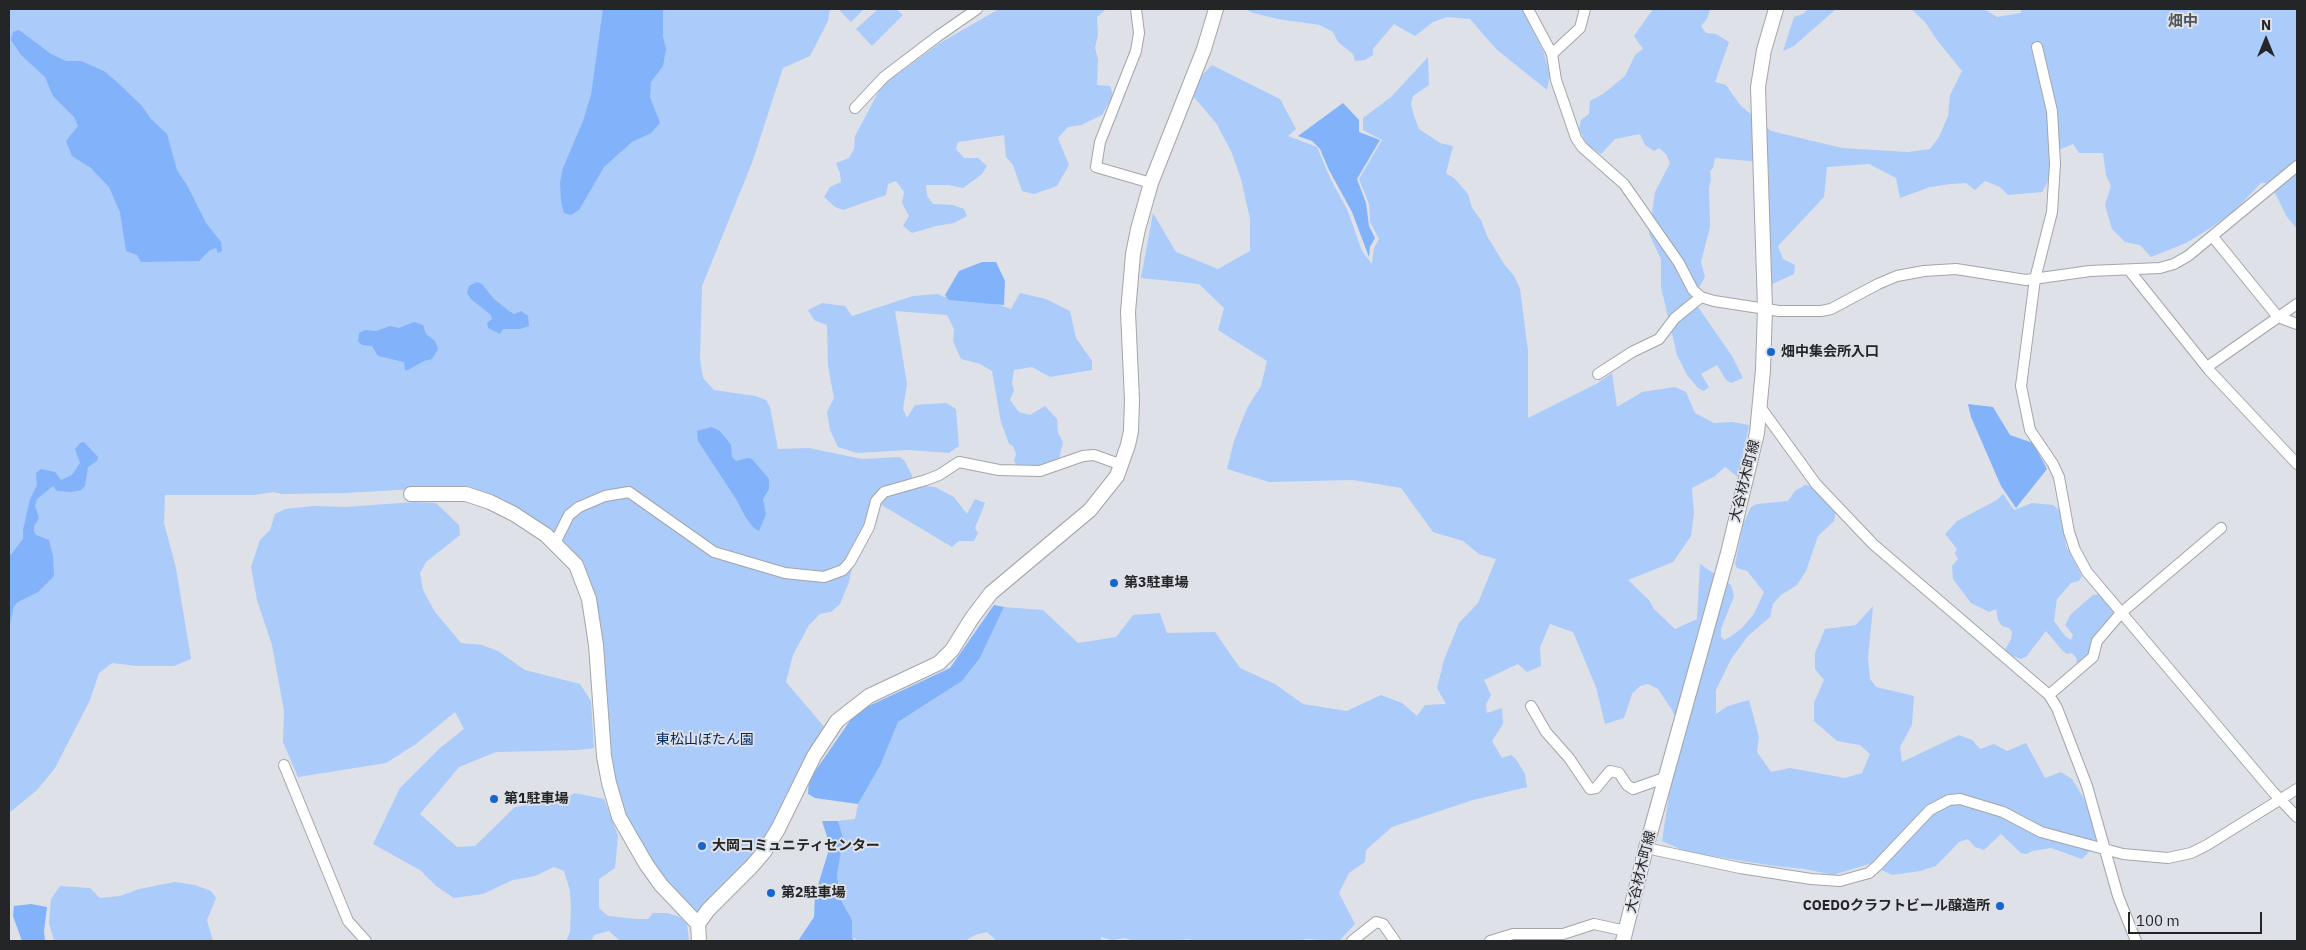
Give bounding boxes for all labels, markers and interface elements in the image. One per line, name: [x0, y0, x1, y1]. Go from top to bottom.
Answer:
district label: 畑中: [2168, 13, 2198, 31]
north arrow: [2241, 15, 2291, 65]
text: N: [2261, 16, 2271, 34]
place label: 畑中集会所入口: [1781, 344, 1879, 360]
marker: 畑中集会所入口: [1765, 346, 1777, 358]
street label: 大谷材木町線: [1727, 438, 1763, 524]
place label: 第3駐車場: [1124, 575, 1188, 591]
marker: 第3駐車場: [1108, 577, 1120, 589]
park label: 東松山ぼたん園: [656, 732, 754, 748]
place label: 第1駐車場: [504, 791, 568, 807]
marker: 第1駐車場: [488, 793, 500, 805]
street label: 大谷材木町線: [1623, 829, 1659, 915]
place label: 大岡コミュニティセンター: [712, 838, 880, 854]
marker: 大岡コミュニティセンター: [696, 840, 708, 852]
place label: 第2駐車場: [781, 885, 845, 901]
marker: 第2駐車場: [765, 887, 777, 899]
place label: COEDOクラフトビール醸造所: [1803, 898, 1990, 914]
marker: COEDOクラフトビール醸造所: [1994, 900, 2006, 912]
scale bar: [2131, 902, 2265, 934]
text: 100 m: [2136, 911, 2180, 930]

